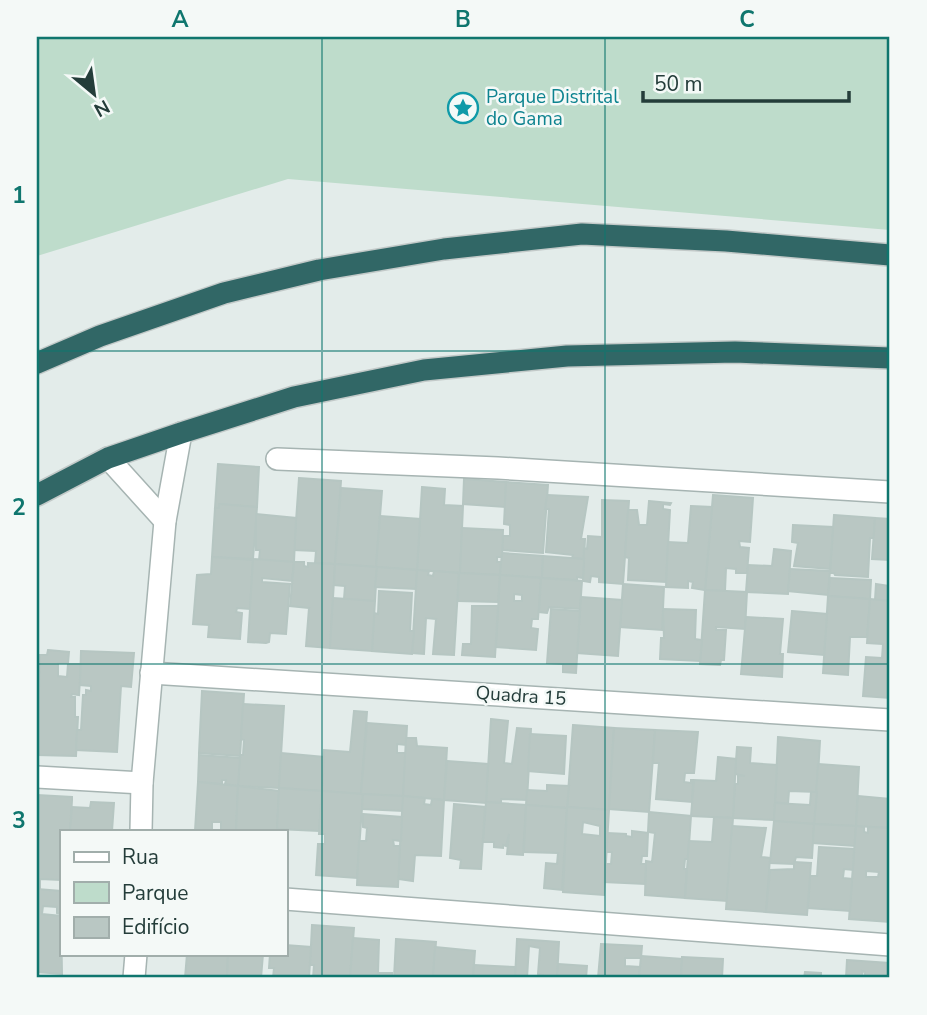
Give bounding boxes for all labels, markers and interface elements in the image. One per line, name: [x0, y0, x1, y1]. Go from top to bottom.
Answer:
text: A: [171, 4, 189, 35]
text: B: [455, 4, 471, 35]
text: C: [739, 4, 755, 35]
north arrow: [60, 60, 130, 130]
scale bar: [643, 60, 850, 104]
text: 50 m: [654, 70, 703, 98]
place label: Parque Distrital do Gama: [486, 84, 619, 132]
place icon: Parque Distrital do Gama: [446, 91, 480, 125]
text: N: [89, 93, 114, 123]
text: 1: [12, 180, 26, 211]
text: 2: [12, 492, 26, 523]
street label: Quadra 15: [475, 680, 567, 712]
text: 3: [12, 805, 26, 836]
legend: [60, 830, 287, 956]
text: Rua: [122, 843, 159, 871]
text: Parque: [122, 879, 189, 907]
text: Edifício: [122, 913, 189, 941]

